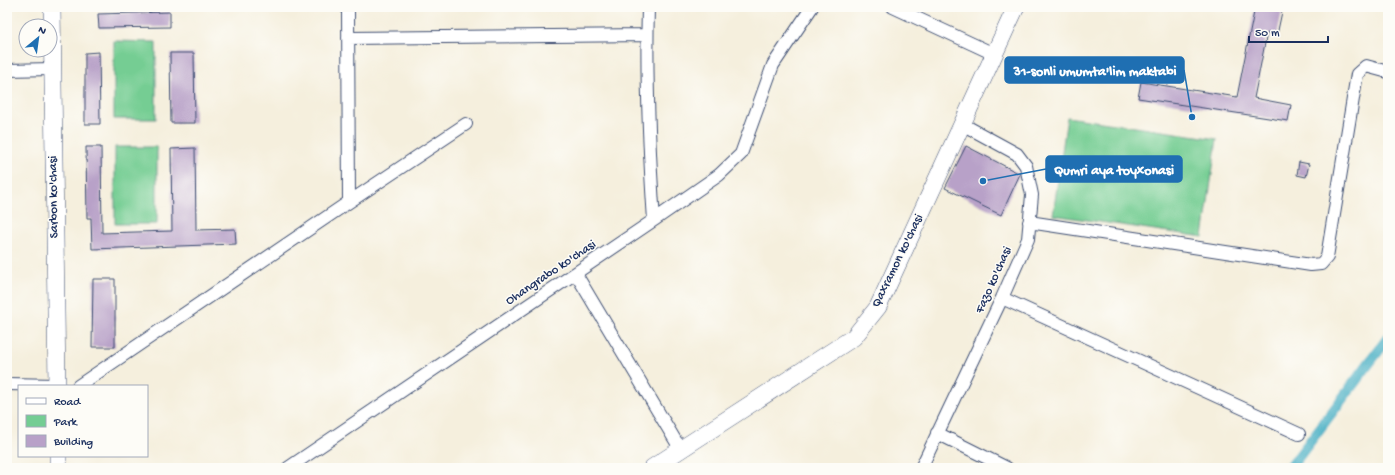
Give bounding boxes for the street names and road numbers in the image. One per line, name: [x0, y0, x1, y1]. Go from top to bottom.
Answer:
street label: Sarbon ko'chasi: [46, 155, 62, 239]
street label: Qaxramon ko'chasi: [869, 212, 927, 310]
street label: Ohangrabo ko'chasi: [503, 237, 599, 309]
street label: Fazo ko'chasi: [972, 244, 1015, 317]

